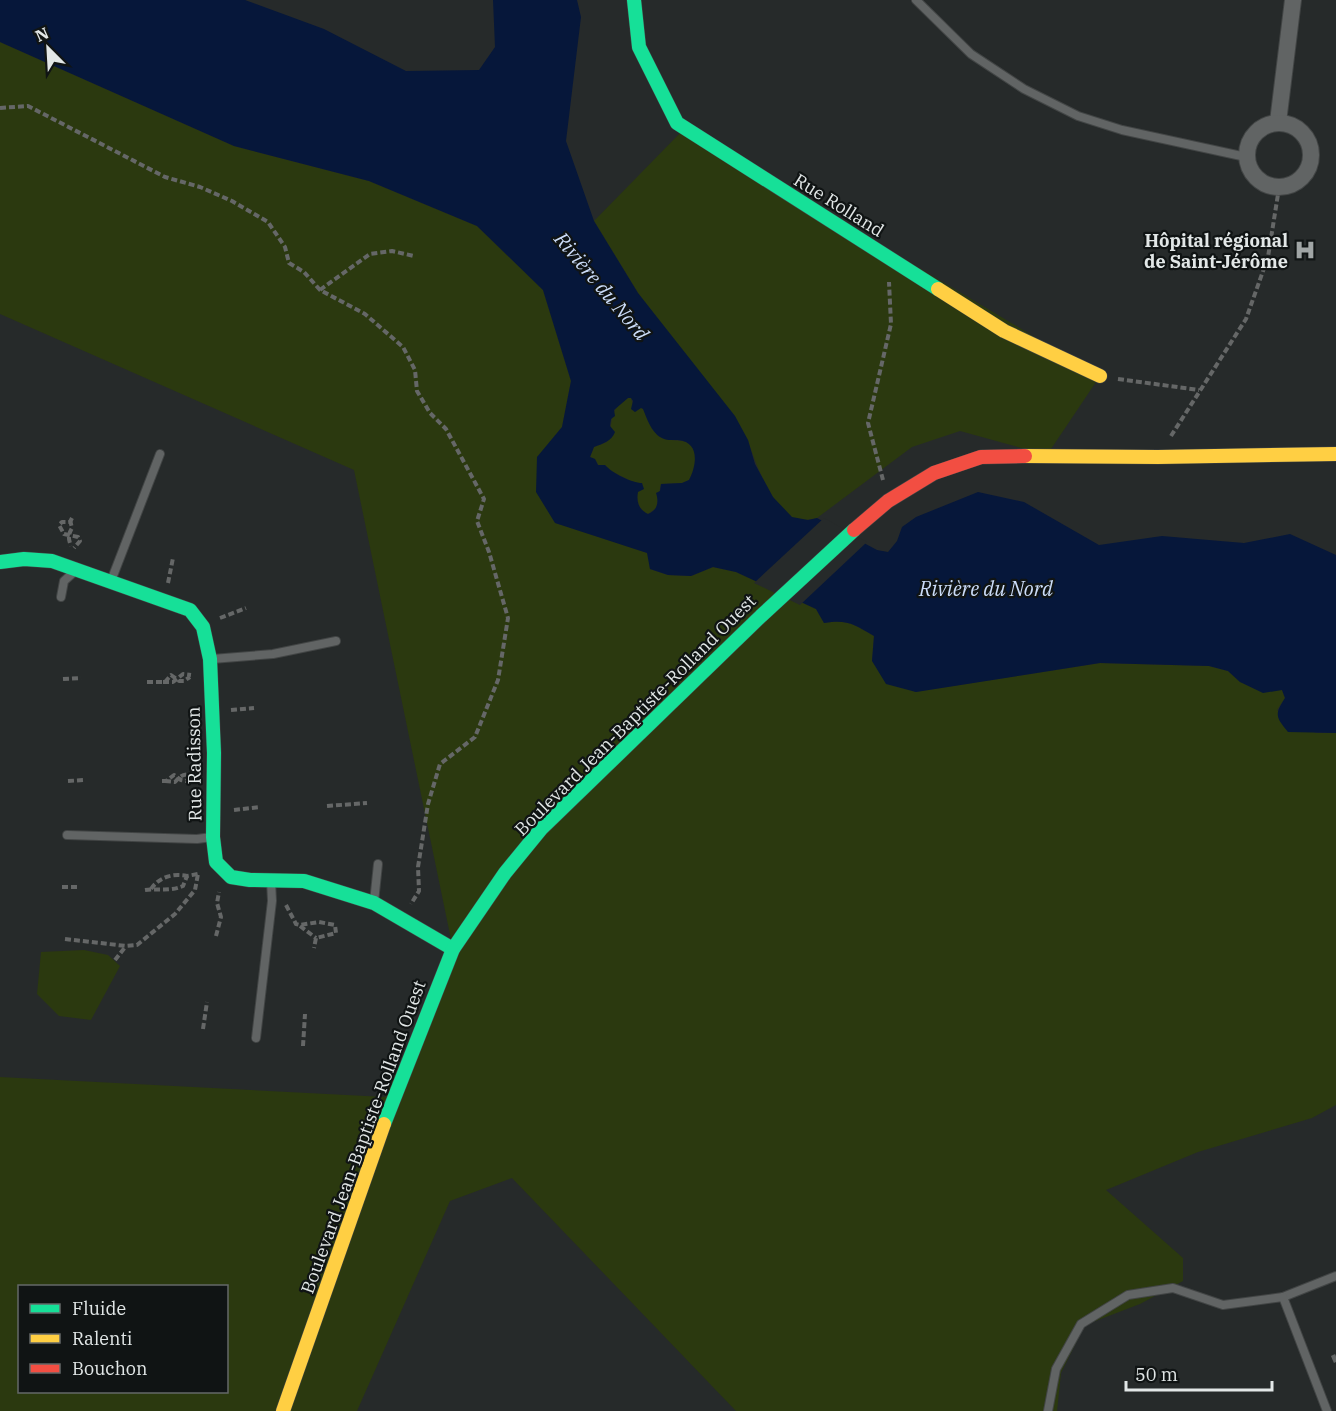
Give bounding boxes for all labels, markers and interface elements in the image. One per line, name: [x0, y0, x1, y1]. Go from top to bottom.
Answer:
north arrow: [18, 18, 78, 78]
text: N: [32, 23, 52, 46]
street label: Rue Rolland: [790, 168, 888, 242]
water label: Rivière du Nord: [548, 225, 656, 347]
place label: Hôpital régional de Saint-Jérôme: [1144, 229, 1288, 273]
hospital icon: Hôpital régional de Saint-Jérôme: [1293, 238, 1317, 262]
water label: Rivière du Nord: [918, 575, 1054, 602]
street label: Boulevard Jean-Baptiste-Rolland Ouest: [510, 590, 760, 840]
street label: Rue Radisson: [182, 706, 206, 822]
street label: Boulevard Jean-Baptiste-Rolland Ouest: [295, 977, 431, 1297]
legend: [18, 1285, 228, 1393]
text: Fluide: [72, 1297, 126, 1320]
text: Ralenti: [72, 1327, 133, 1350]
scale bar: [1126, 1354, 1272, 1392]
text: Bouchon: [72, 1357, 148, 1380]
text: 50 m: [1135, 1363, 1178, 1386]

